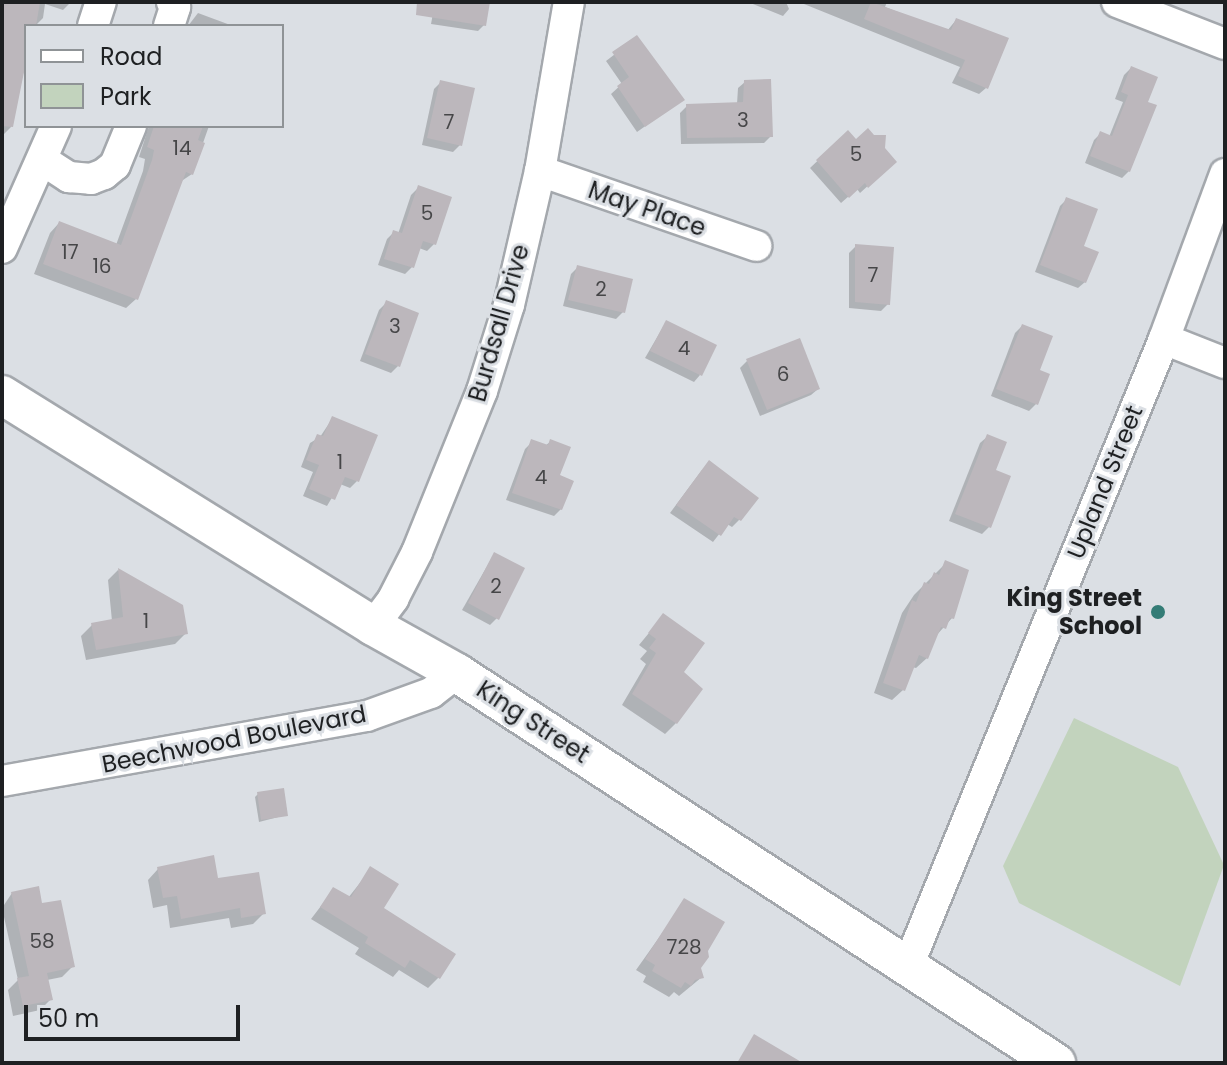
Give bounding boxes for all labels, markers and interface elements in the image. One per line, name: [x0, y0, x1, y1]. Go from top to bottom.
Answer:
legend: [24, 24, 284, 128]
text: Road: [100, 40, 162, 73]
text: Park: [100, 80, 151, 113]
house number: 3: [737, 108, 749, 132]
house number: 7: [444, 110, 454, 134]
house number: 14: [173, 136, 191, 160]
house number: 5: [850, 142, 862, 166]
street label: May Place: [585, 175, 709, 243]
house number: 5: [421, 201, 433, 225]
house number: 17: [61, 240, 79, 264]
street label: Burdsall Drive: [463, 241, 535, 405]
house number: 16: [92, 254, 112, 278]
house number: 7: [868, 263, 878, 287]
house number: 2: [595, 277, 607, 301]
house number: 3: [389, 314, 401, 338]
house number: 4: [678, 336, 690, 360]
house number: 6: [777, 362, 789, 386]
street label: Upland Street: [1061, 401, 1149, 563]
house number: 1: [337, 450, 343, 474]
house number: 4: [535, 465, 547, 489]
house number: 2: [490, 574, 502, 598]
place label: King Street School: [1007, 584, 1142, 640]
marker: King Street School: [1149, 603, 1167, 621]
house number: 1: [143, 609, 149, 633]
street label: King Street: [471, 675, 595, 769]
street label: Beechwood Boulevard: [99, 699, 369, 779]
house number: 58: [29, 929, 55, 953]
house number: 728: [666, 935, 702, 959]
scale bar: [28, 989, 244, 1039]
text: 50 m: [38, 1002, 99, 1035]

